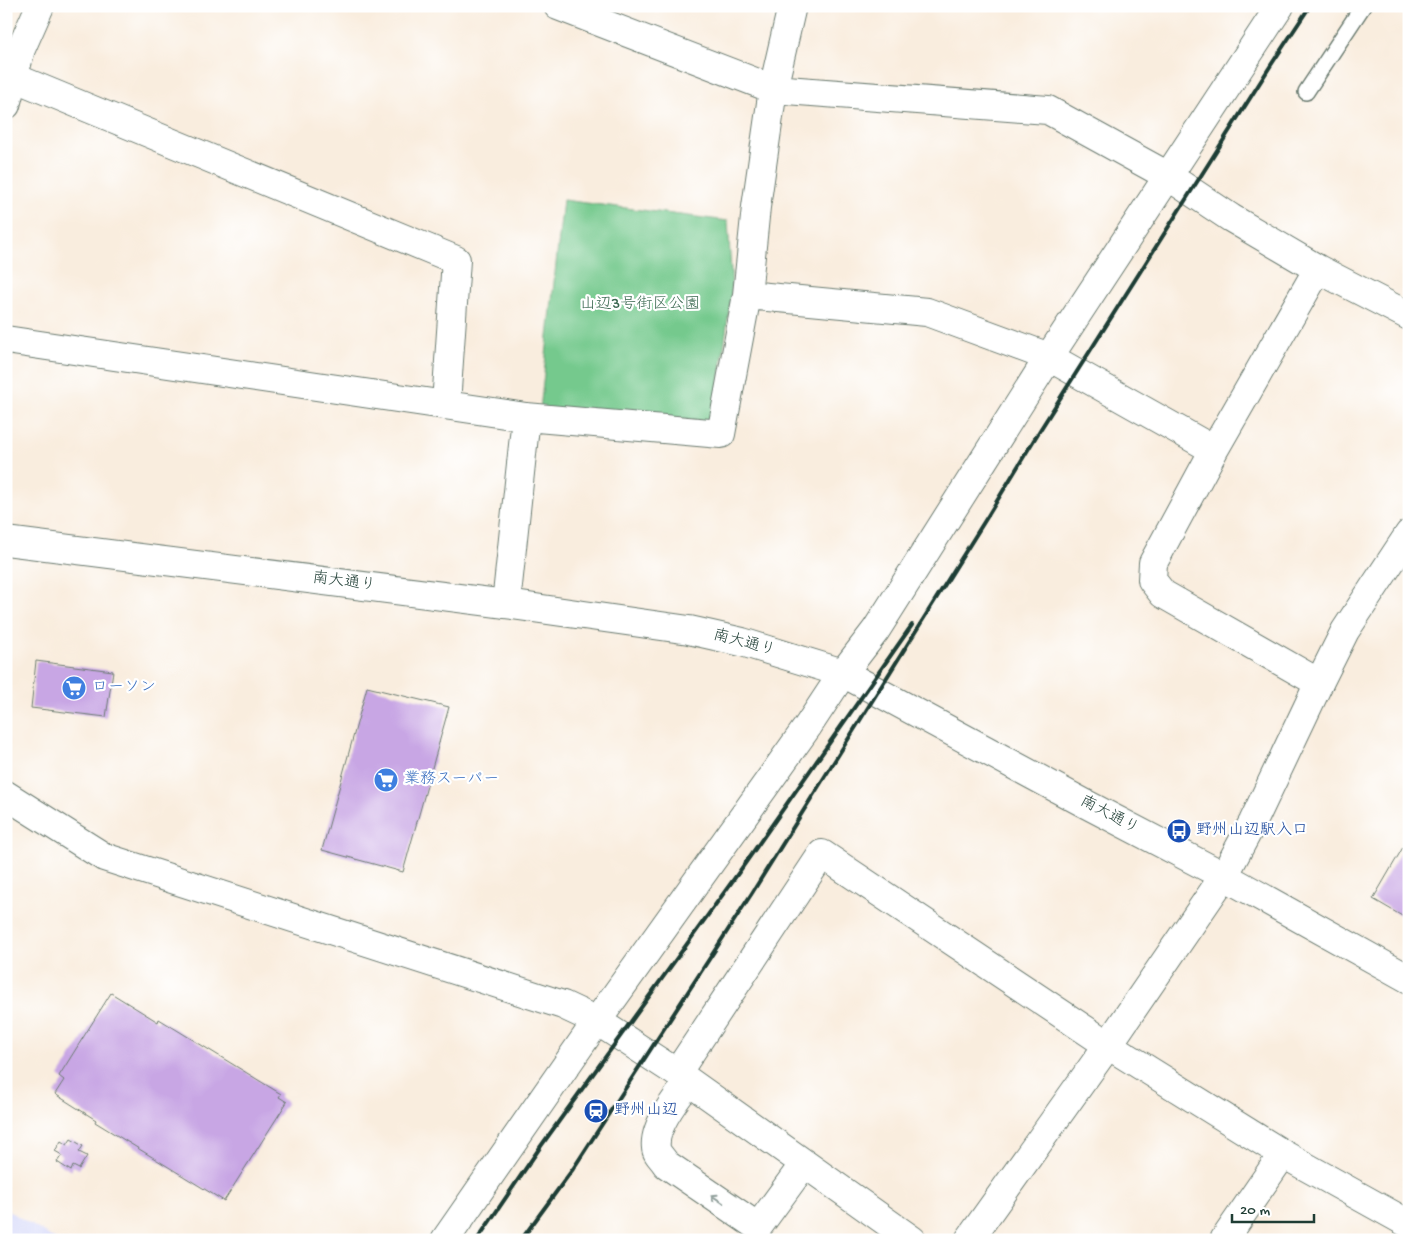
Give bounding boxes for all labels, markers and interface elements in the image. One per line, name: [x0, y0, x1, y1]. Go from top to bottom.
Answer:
park label: 山辺3号街区公園: [580, 295, 700, 315]
street label: 南大通り: [311, 568, 377, 596]
street label: 南大通り: [711, 625, 778, 661]
supermarket icon: ローソン: [61, 675, 87, 701]
place label: ローソン: [92, 679, 156, 698]
supermarket icon: 業務スーパー: [373, 767, 399, 793]
place label: 業務スーパー: [404, 770, 499, 790]
street label: 南大通り: [1076, 791, 1143, 839]
bus stop icon: 野州山辺駅入口: [1166, 818, 1192, 844]
place label: 野州山辺駅入口: [1196, 821, 1308, 841]
station icon: 野州山辺: [583, 1098, 609, 1124]
place label: 野州山辺: [614, 1101, 678, 1121]
scale bar: [1232, 1191, 1315, 1223]
one-way arrow: [711, 1194, 725, 1204]
text: 20 m: [1240, 1202, 1270, 1220]

